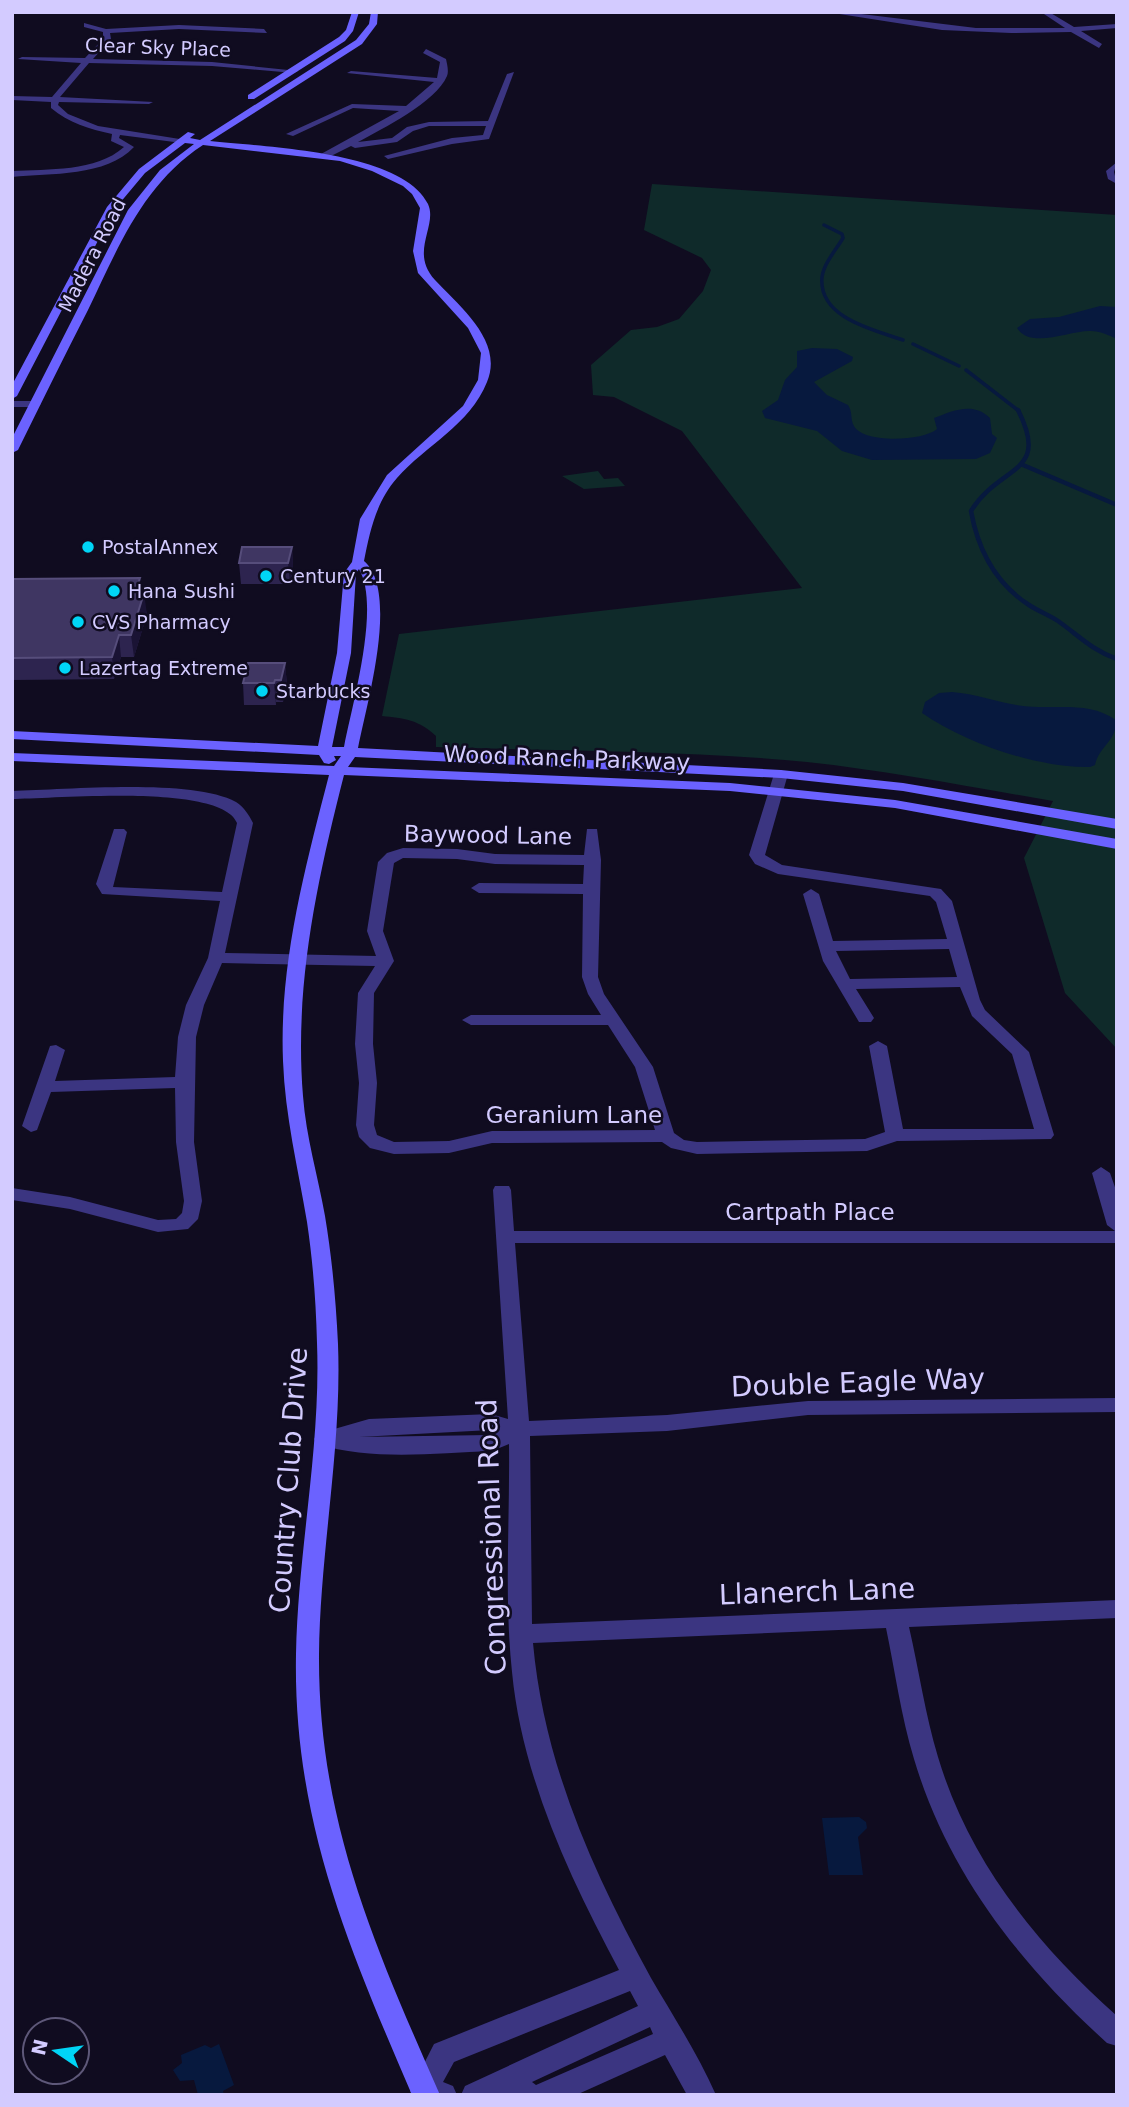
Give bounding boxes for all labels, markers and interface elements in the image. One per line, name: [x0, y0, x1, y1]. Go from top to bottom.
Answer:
street label: Clear Sky Place: [85, 33, 231, 61]
street label: Madera Road: [54, 194, 130, 316]
place label: PostalAnnex: [102, 536, 218, 558]
marker: PostalAnnex: [80, 539, 96, 555]
place label: Century 21: [280, 565, 386, 587]
marker: Century 21: [258, 568, 274, 584]
place label: Hana Sushi: [128, 580, 235, 602]
marker: Hana Sushi: [106, 583, 122, 599]
place label: CVS Pharmacy: [92, 611, 231, 633]
marker: CVS Pharmacy: [70, 614, 86, 630]
place label: Lazertag Extreme: [79, 657, 248, 679]
marker: Lazertag Extreme: [57, 660, 73, 676]
place label: Starbucks: [276, 680, 370, 702]
marker: Starbucks: [254, 683, 270, 699]
street label: Wood Ranch Parkway: [443, 741, 691, 775]
street label: Baywood Lane: [404, 821, 572, 849]
street label: Geranium Lane: [486, 1102, 662, 1128]
street label: Cartpath Place: [725, 1199, 895, 1225]
street label: Country Club Drive: [263, 1346, 314, 1614]
street label: Double Eagle Way: [730, 1362, 986, 1403]
street label: Congressional Road: [470, 1398, 513, 1676]
street label: Llanerch Lane: [718, 1572, 916, 1611]
north arrow: [21, 2016, 91, 2086]
text: N: [27, 2037, 52, 2057]

